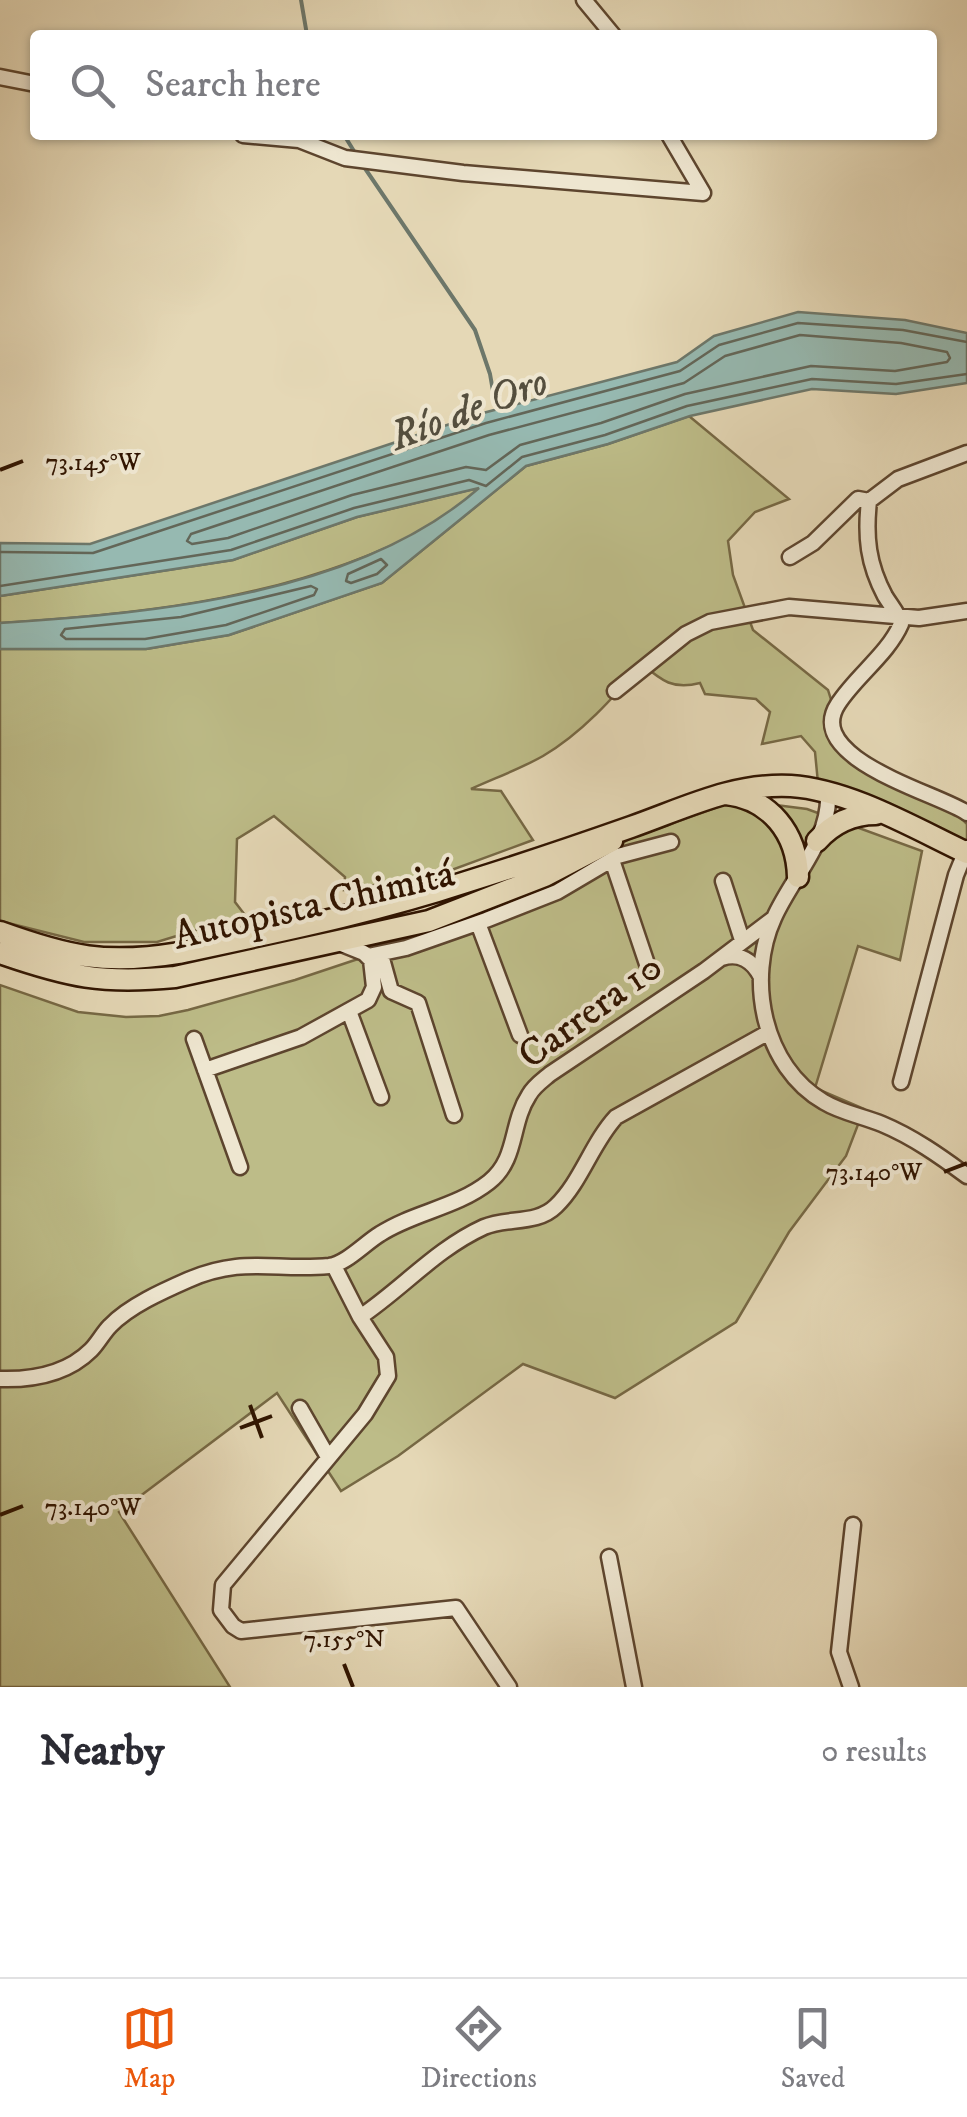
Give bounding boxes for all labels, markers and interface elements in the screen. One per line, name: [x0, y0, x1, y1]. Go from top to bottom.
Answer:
search box: [30, 30, 937, 140]
icon: search: [65, 58, 120, 113]
text: Search here: [145, 61, 321, 109]
water label: Río de Oro: [381, 356, 556, 464]
text: 73.145°W: [45, 447, 142, 478]
street label: Autopista Chimitá: [169, 849, 459, 963]
street label: Carrera 10: [509, 943, 673, 1081]
text: 73.140°W: [826, 1157, 923, 1188]
text: 73.140°W: [45, 1492, 142, 1523]
text: 7.155°N: [303, 1624, 385, 1655]
text: Nearby: [40, 1726, 164, 1778]
text: 0 results: [821, 1732, 927, 1772]
tab: Map: [122, 2001, 177, 2096]
tab: Directions: [421, 2001, 537, 2096]
tab: Saved: [781, 2001, 845, 2096]

